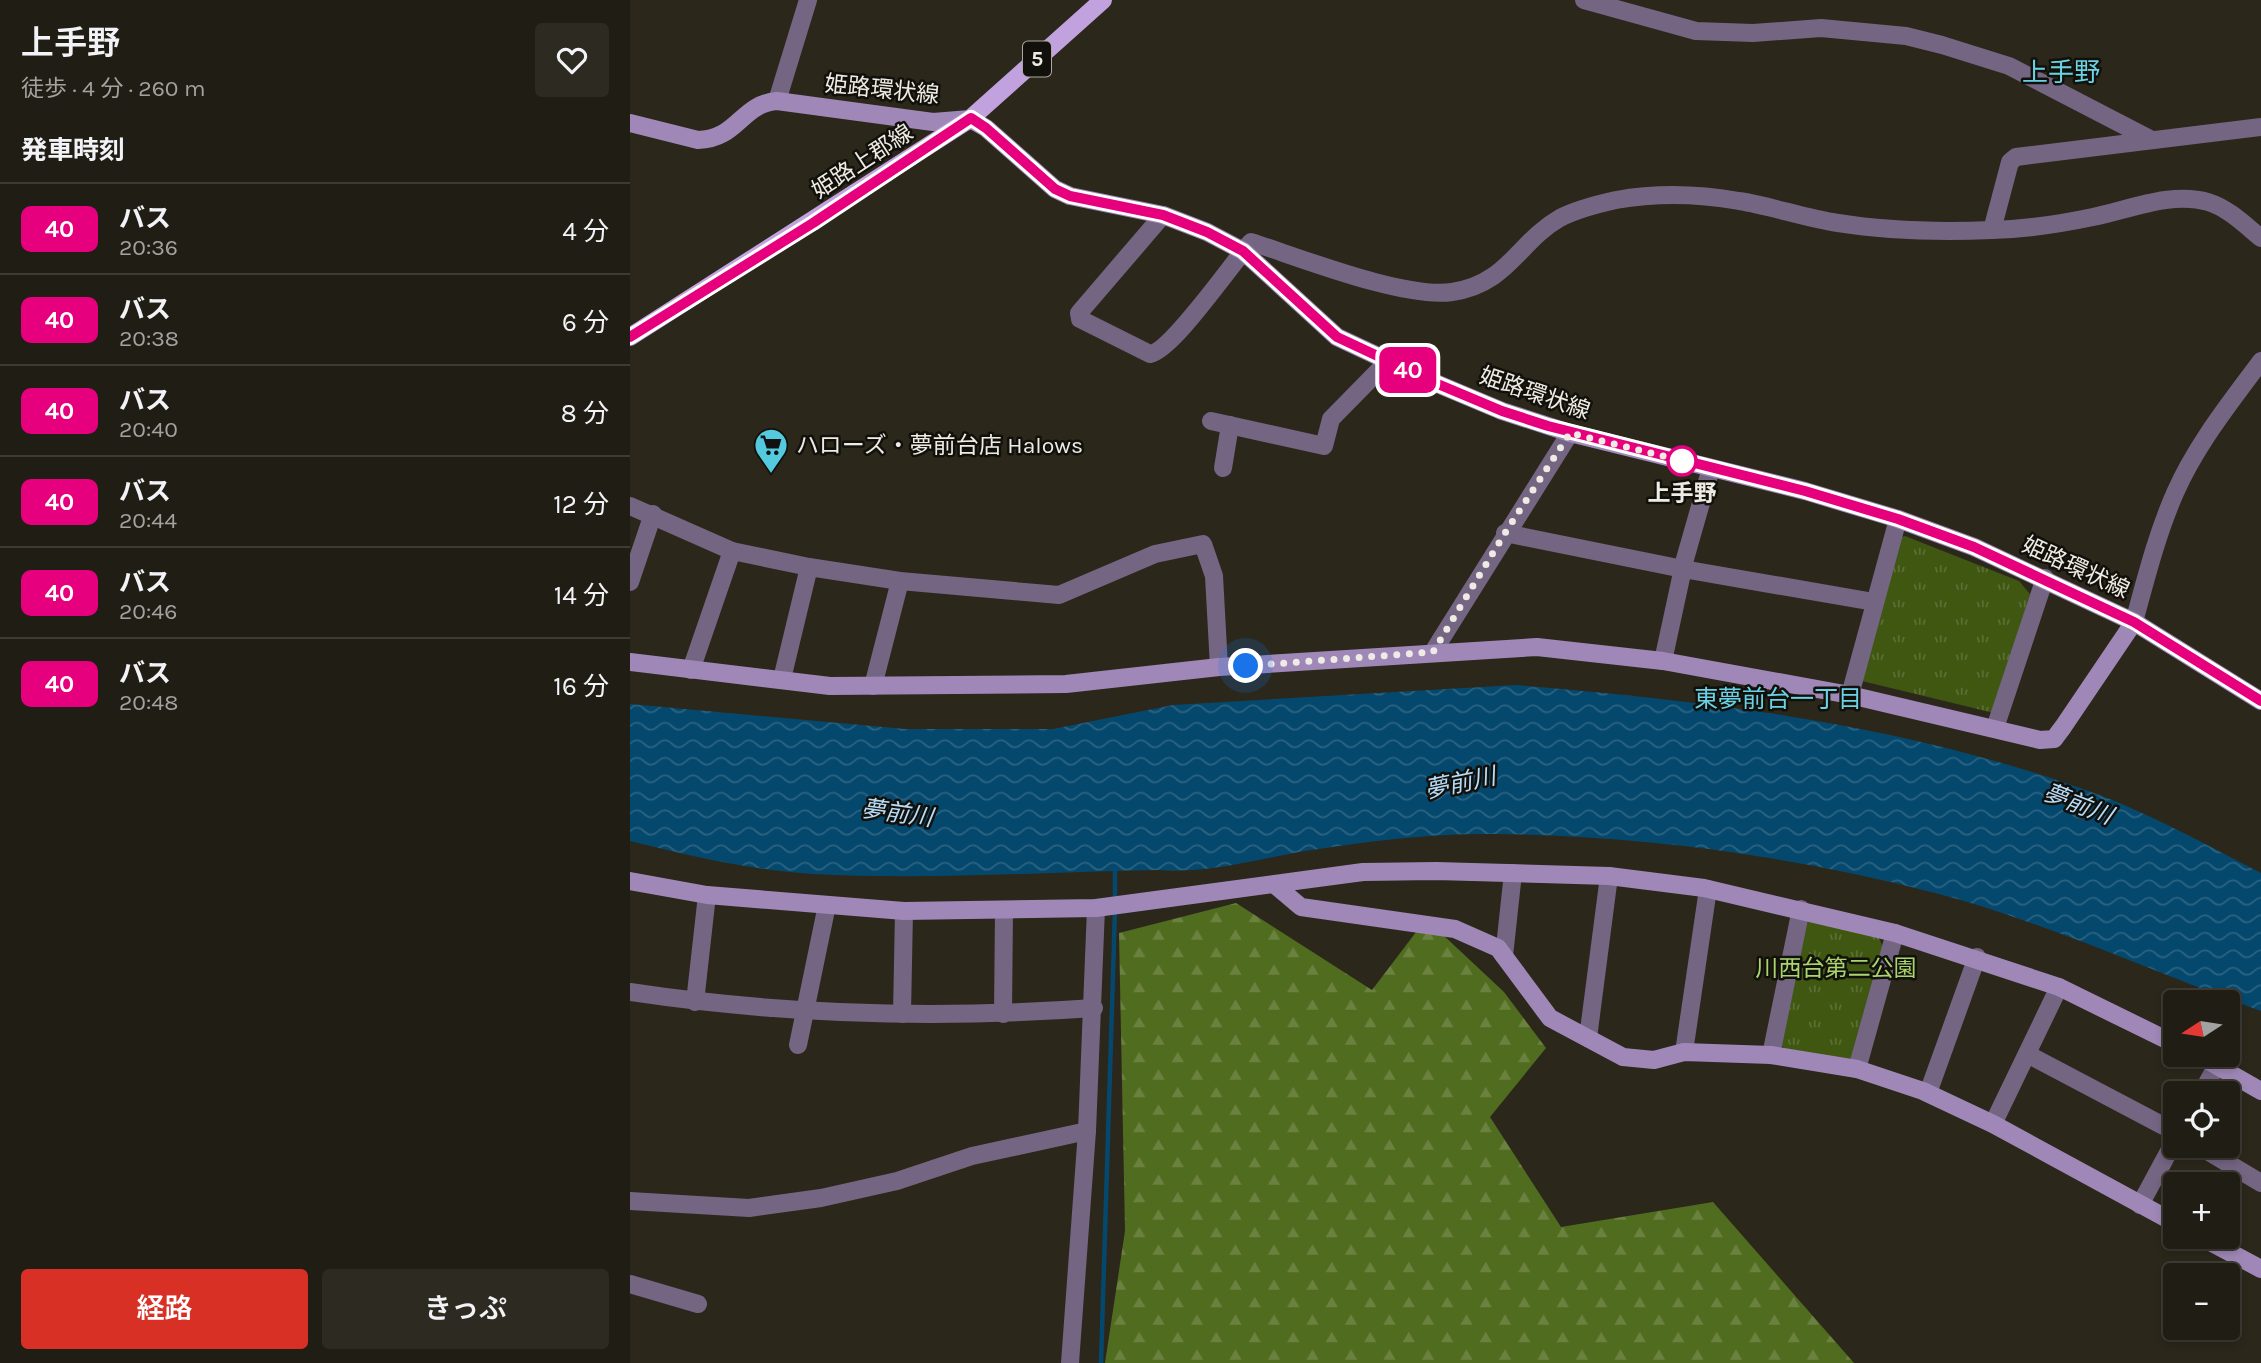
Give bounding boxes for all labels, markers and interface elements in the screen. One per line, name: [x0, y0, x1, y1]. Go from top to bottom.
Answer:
button: heart: [535, 23, 609, 97]
text: 上手野: [21, 24, 120, 62]
road number: 5: [1023, 42, 1051, 76]
district label: 上手野: [2022, 57, 2100, 88]
street label: 姫路環状線: [823, 70, 941, 109]
text: 徒歩 · 4 分 · 260 m: [21, 75, 206, 102]
street label: 姫路上郡線: [807, 119, 918, 204]
text: 発車時刻: [21, 135, 125, 166]
text: バス: [119, 203, 171, 234]
text: 40: [45, 215, 74, 243]
text: 4 分: [562, 216, 609, 247]
text: 20:36: [119, 234, 178, 261]
text: バス: [119, 294, 171, 325]
text: 40: [45, 306, 74, 334]
text: 6 分: [562, 307, 609, 338]
text: 20:38: [119, 325, 179, 352]
line badge: 40: [1376, 347, 1440, 393]
text: 40: [1393, 356, 1423, 384]
street label: 姫路環状線: [1476, 362, 1594, 425]
text: バス: [119, 385, 171, 416]
text: 40: [45, 397, 74, 425]
text: 8 分: [561, 398, 609, 429]
text: 20:40: [119, 416, 178, 443]
supermarket icon: ハローズ・夢前台店 Halows: [752, 426, 790, 475]
place label: ハローズ・夢前台店 Halows: [796, 432, 1083, 459]
marker: 上手野: [1667, 446, 1697, 476]
text: バス: [119, 476, 171, 507]
place label: 上手野: [1648, 480, 1717, 507]
text: 40: [45, 488, 74, 516]
text: 12 分: [553, 489, 609, 520]
text: 20:44: [119, 507, 177, 534]
street label: 姫路環状線: [2018, 531, 2134, 604]
text: バス: [119, 567, 171, 598]
text: 40: [45, 579, 74, 607]
text: 14 分: [554, 580, 609, 611]
text: 20:46: [119, 598, 177, 625]
your location: [1228, 648, 1263, 683]
text: バス: [119, 658, 171, 689]
text: 40: [45, 670, 74, 698]
text: 16 分: [553, 671, 609, 702]
district label: 東夢前台一丁目: [1694, 685, 1862, 713]
text: 20:48: [119, 689, 178, 716]
water label: 夢前川: [1422, 761, 1501, 804]
water label: 夢前川: [2039, 778, 2119, 831]
water label: 夢前川: [859, 794, 938, 832]
park label: 川西台第二公園: [1756, 955, 1917, 982]
north arrow: [2163, 990, 2240, 1068]
map controls: [2163, 990, 2240, 1340]
button: locate: [2163, 1081, 2240, 1158]
button: +: [2163, 1172, 2240, 1249]
button: −: [2163, 1263, 2240, 1340]
button: 経路: [21, 1269, 308, 1349]
button: きっぷ: [322, 1269, 609, 1349]

